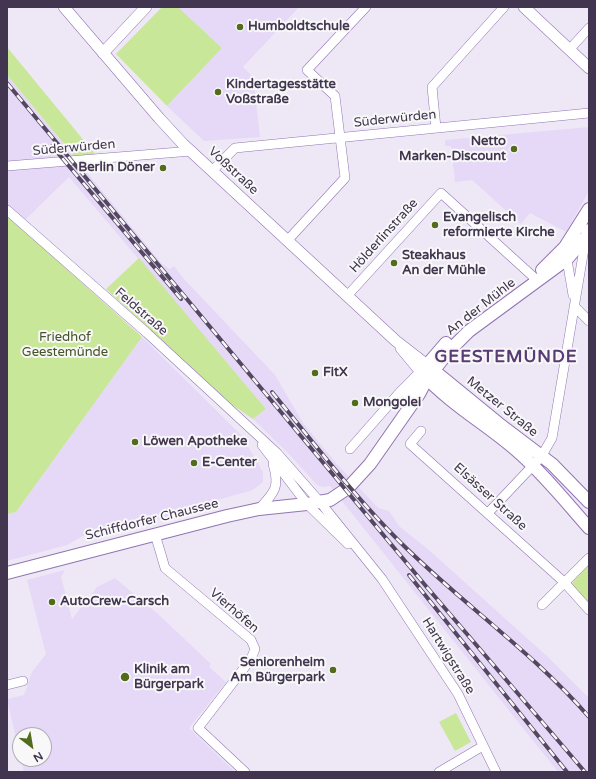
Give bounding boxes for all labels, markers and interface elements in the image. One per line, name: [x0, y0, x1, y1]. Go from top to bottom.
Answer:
place label: Humboldtschule: [248, 19, 350, 35]
marker: Humboldtschule: [235, 22, 245, 32]
place label: Kindertagesstätte Voßstraße: [226, 77, 336, 108]
marker: Kindertagesstätte Voßstraße: [213, 87, 223, 97]
street label: Süderwürden: [353, 107, 437, 131]
place label: Netto Marken-Discount: [399, 134, 506, 165]
street label: Süderwürden: [32, 137, 116, 159]
street label: Voßstraße: [205, 144, 261, 198]
marker: Netto Marken-Discount: [509, 144, 519, 154]
place label: Berlin Döner: [78, 160, 155, 176]
marker: Berlin Döner: [158, 163, 168, 173]
street label: Hölderlinstraße: [347, 196, 421, 276]
place label: Evangelisch reformierte Kirche: [443, 210, 555, 241]
marker: Evangelisch reformierte Kirche: [430, 220, 440, 230]
place label: Steakhaus An der Mühle: [402, 248, 486, 279]
marker: Steakhaus An der Mühle: [389, 258, 399, 268]
street label: An der Mühle: [443, 275, 519, 339]
street label: Feldstraße: [111, 285, 171, 339]
park label: Friedhof Geestemünde: [22, 330, 108, 361]
district label: GEESTEMÜNDE: [434, 348, 578, 368]
place label: FitX: [323, 365, 348, 381]
marker: FitX: [310, 368, 320, 378]
street label: Metzer Straße: [463, 374, 541, 440]
place label: Mongolei: [363, 395, 421, 411]
marker: Mongolei: [350, 398, 360, 408]
place label: Löwen Apotheke: [143, 434, 247, 450]
marker: Löwen Apotheke: [130, 437, 140, 447]
place label: E-Center: [202, 455, 257, 471]
marker: E-Center: [189, 458, 199, 468]
street label: Elsässer Straße: [450, 460, 530, 534]
street label: Schiffdorfer Chaussee: [84, 496, 220, 544]
street label: Vierhöfen: [206, 585, 262, 637]
place label: AutoCrew-Carsch: [60, 594, 169, 610]
marker: AutoCrew-Carsch: [47, 597, 57, 607]
street label: Hartwigstraße: [418, 615, 478, 697]
place label: Seniorenheim Am Bürgerpark: [230, 655, 325, 686]
place label: Klinik am Bürgerpark: [134, 662, 204, 693]
marker: Seniorenheim Am Bürgerpark: [328, 665, 338, 675]
marker: Klinik am Bürgerpark: [119, 671, 131, 683]
north arrow: [12, 727, 52, 767]
text: N: [31, 749, 45, 765]

